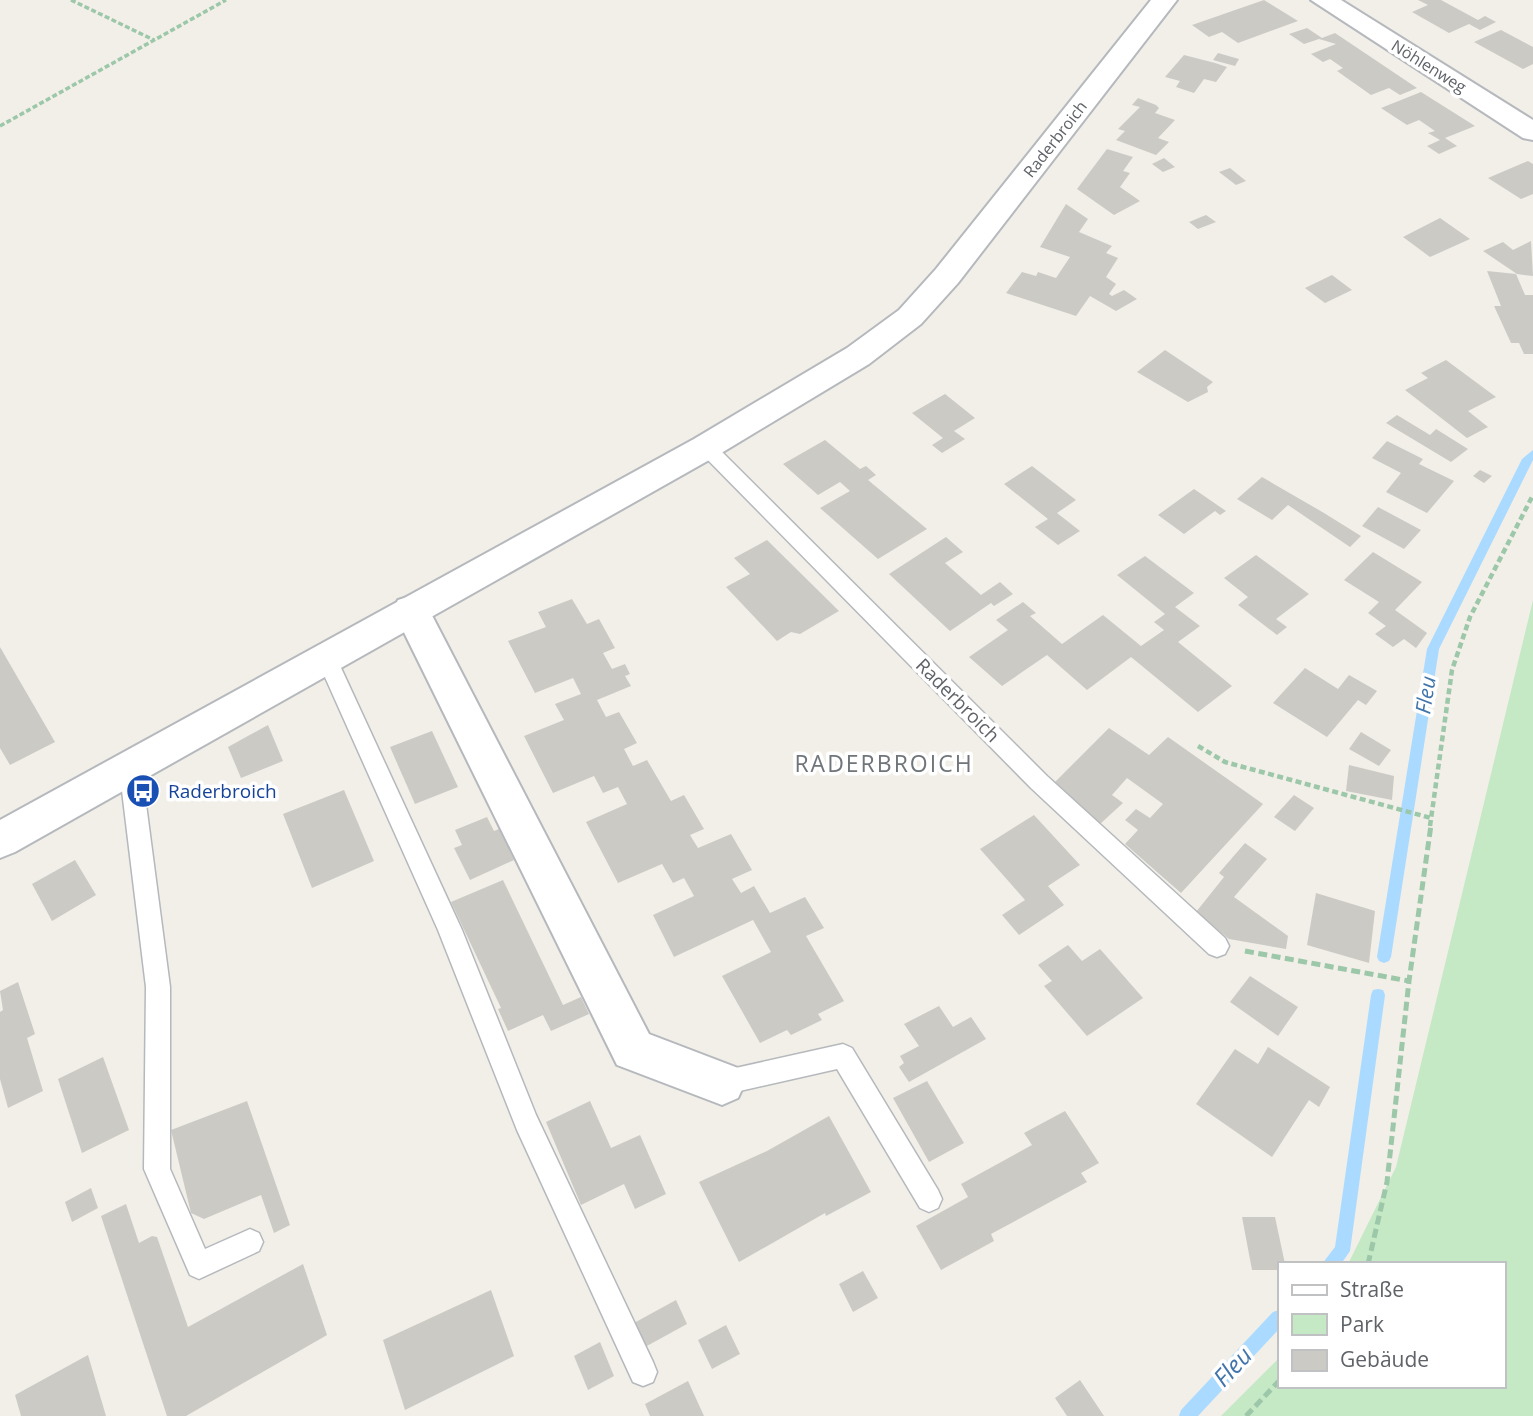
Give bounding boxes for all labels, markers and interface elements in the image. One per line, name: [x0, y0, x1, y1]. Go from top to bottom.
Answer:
street label: Nöhlenweg: [1387, 34, 1471, 98]
street label: Raderbroich: [1018, 96, 1092, 182]
street label: Raderbroich: [910, 652, 1006, 748]
water label: Fleu: [1408, 674, 1442, 716]
district label: RADERBROICH: [794, 747, 974, 779]
bus stop icon: Raderbroich: [124, 772, 162, 810]
place label: Raderbroich: [168, 778, 277, 804]
legend: [1278, 1262, 1505, 1388]
text: Straße: [1340, 1275, 1404, 1303]
text: Park: [1340, 1310, 1384, 1338]
water label: Fleu: [1205, 1339, 1259, 1393]
text: Gebäude: [1340, 1345, 1429, 1373]

